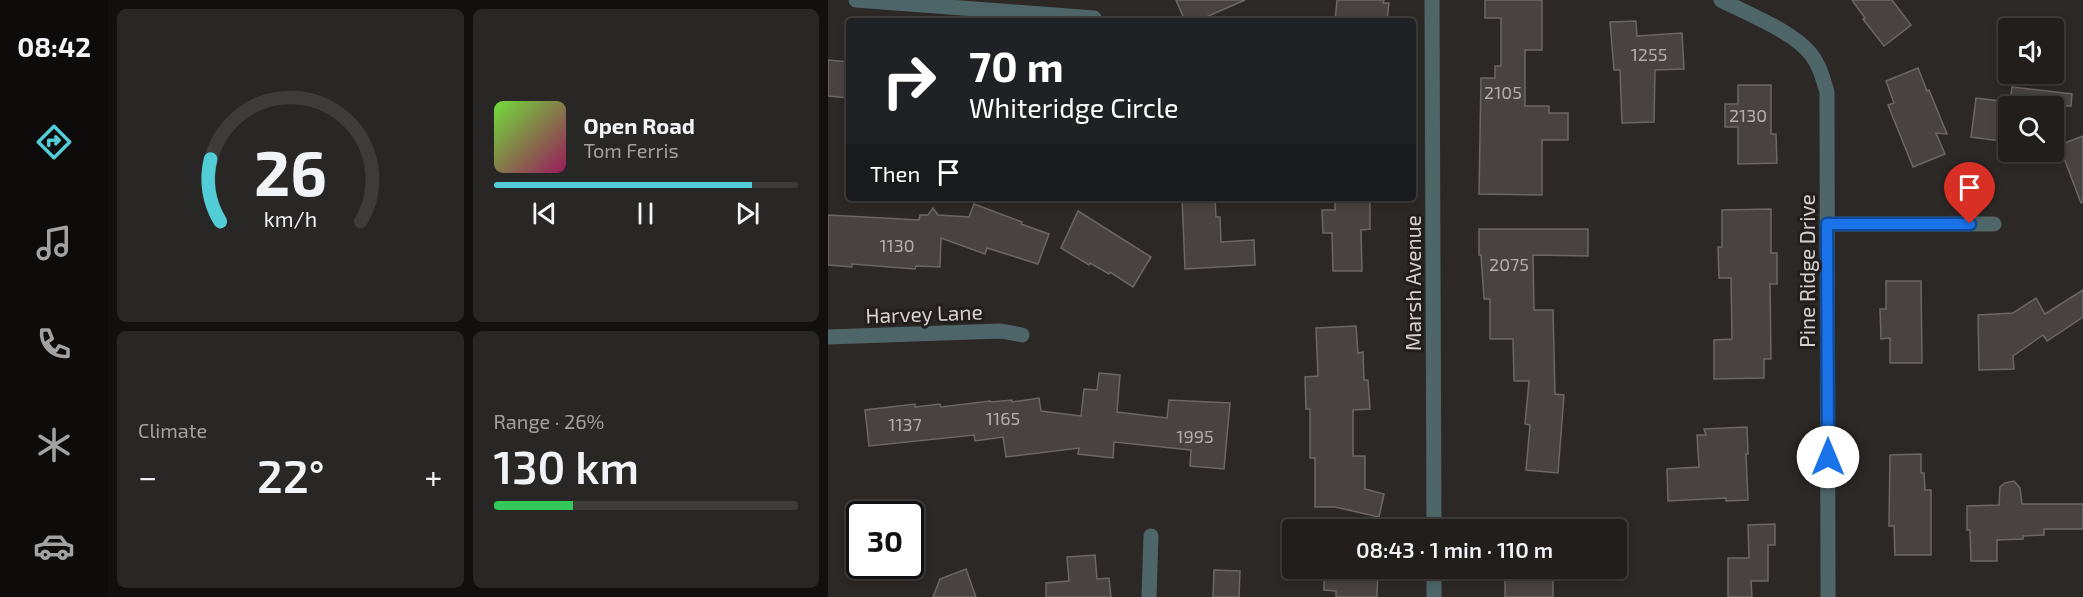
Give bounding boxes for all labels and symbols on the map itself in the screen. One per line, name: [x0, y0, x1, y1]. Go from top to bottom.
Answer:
house number: 1255: [1631, 43, 1667, 65]
house number: 2105: [1484, 81, 1522, 103]
house number: 2130: [1729, 104, 1767, 126]
pin: [1944, 162, 1995, 224]
street label: Pine Ridge Drive: [1794, 194, 1819, 348]
street label: Marsh Avenue: [1400, 215, 1425, 351]
house number: 1130: [879, 234, 915, 256]
house number: 2075: [1489, 253, 1529, 275]
street label: Harvey Lane: [865, 298, 983, 328]
house number: 1165: [986, 407, 1020, 429]
house number: 1137: [888, 413, 922, 435]
house number: 1995: [1176, 425, 1214, 447]
position arrow: [1796, 425, 1860, 489]
speed limit sign: 30: [846, 501, 924, 579]

